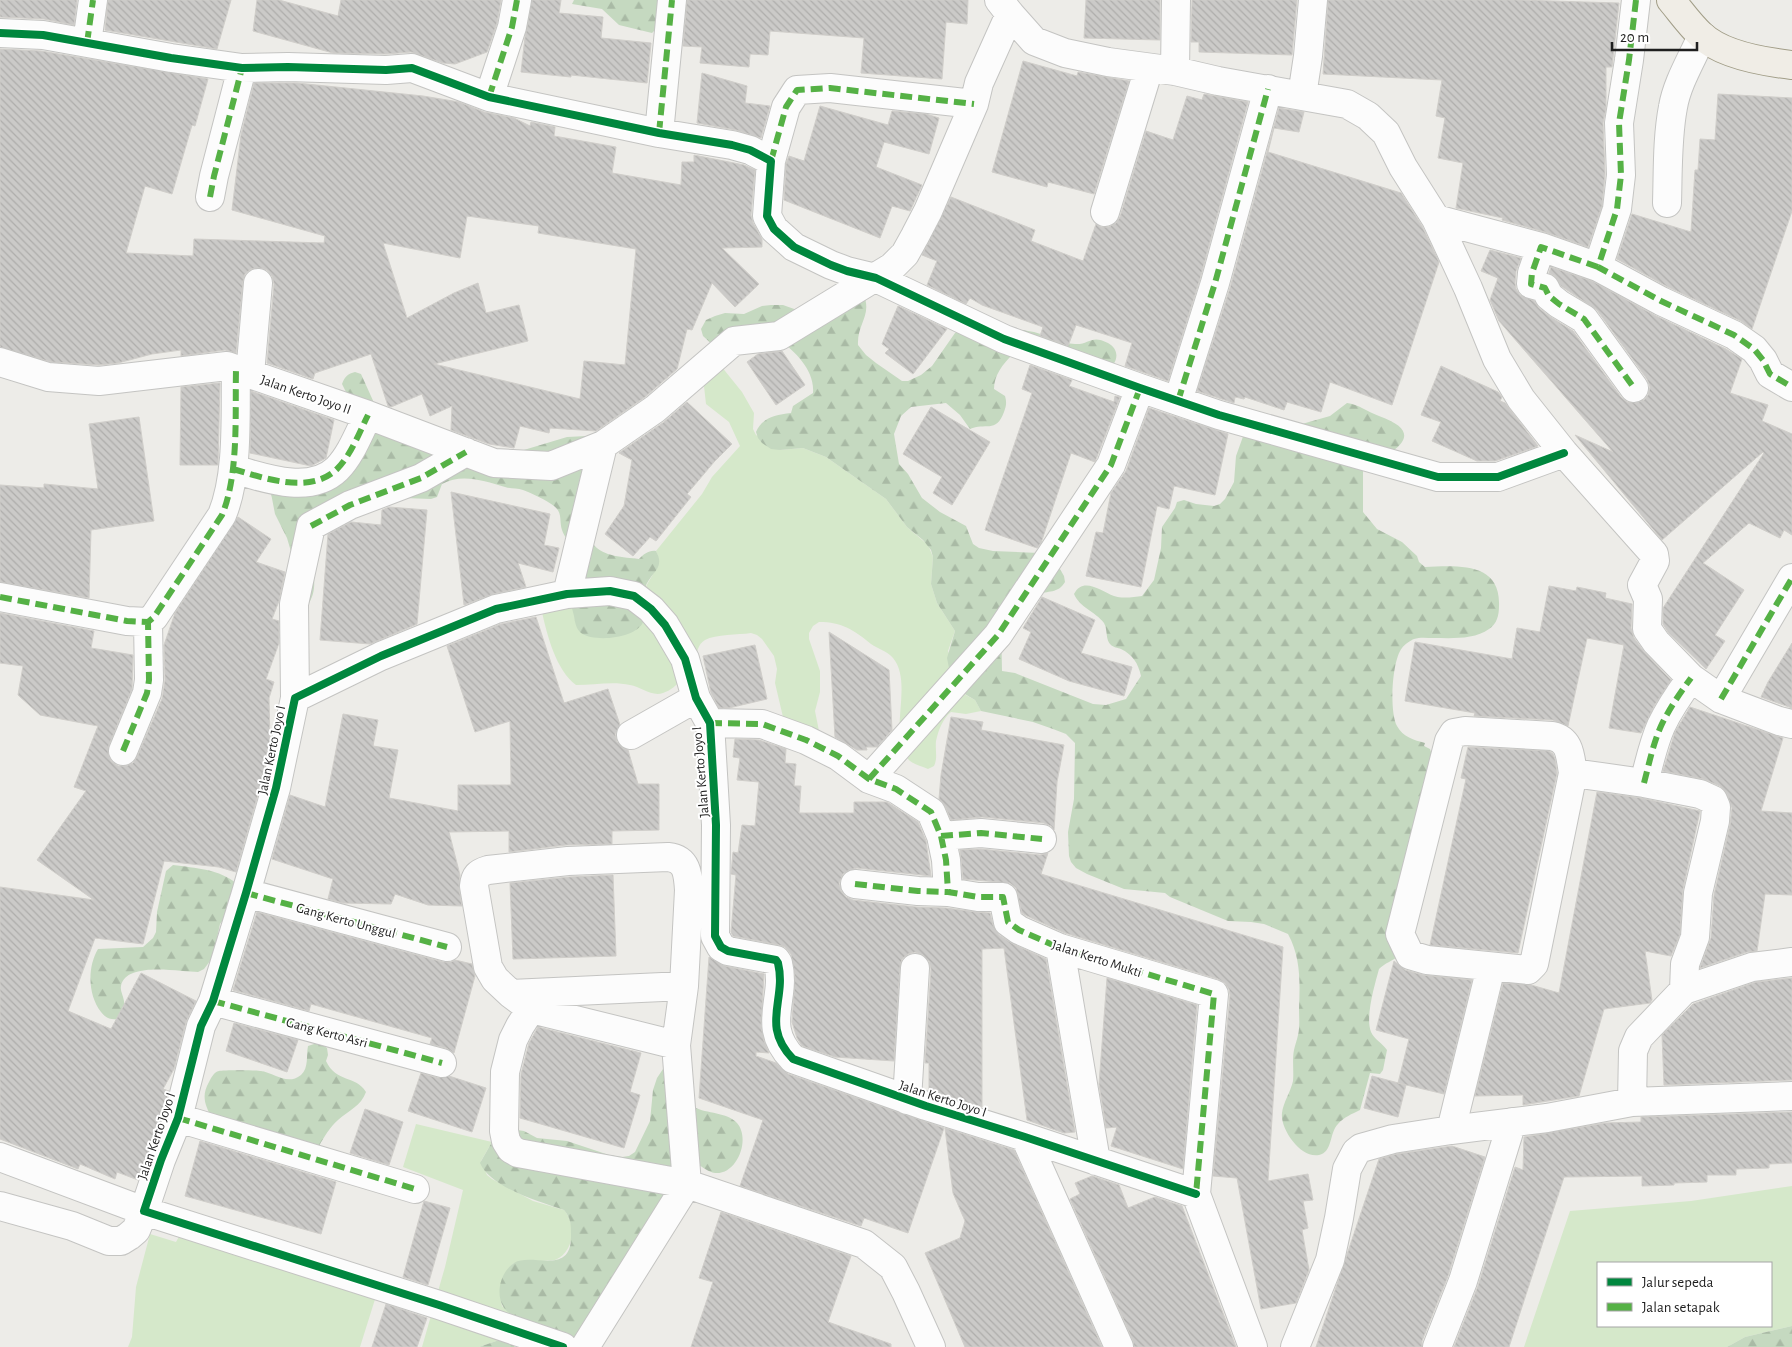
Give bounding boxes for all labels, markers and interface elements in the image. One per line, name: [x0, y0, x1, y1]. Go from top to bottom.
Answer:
scale bar: [1612, 20, 1697, 52]
text: 20 m: [1620, 30, 1649, 45]
street label: Jalan Kerto Joyo II: [259, 373, 353, 417]
street label: Jalan Kerto Joyo I: [256, 704, 288, 796]
street label: Jalan Kerto Joyo I: [690, 726, 712, 818]
street label: Gang Kerto Unggul: [294, 901, 397, 941]
street label: Jalan Kerto Mukti: [1050, 938, 1143, 980]
street label: Gang Kerto Asri: [284, 1015, 369, 1051]
street label: Jalan Kerto Joyo I: [897, 1078, 988, 1120]
street label: Jalan Kerto Joyo I: [136, 1091, 178, 1182]
legend: [1597, 1262, 1772, 1327]
text: Jalur sepeda: [1642, 1275, 1714, 1290]
text: Jalan setapak: [1642, 1300, 1720, 1315]

